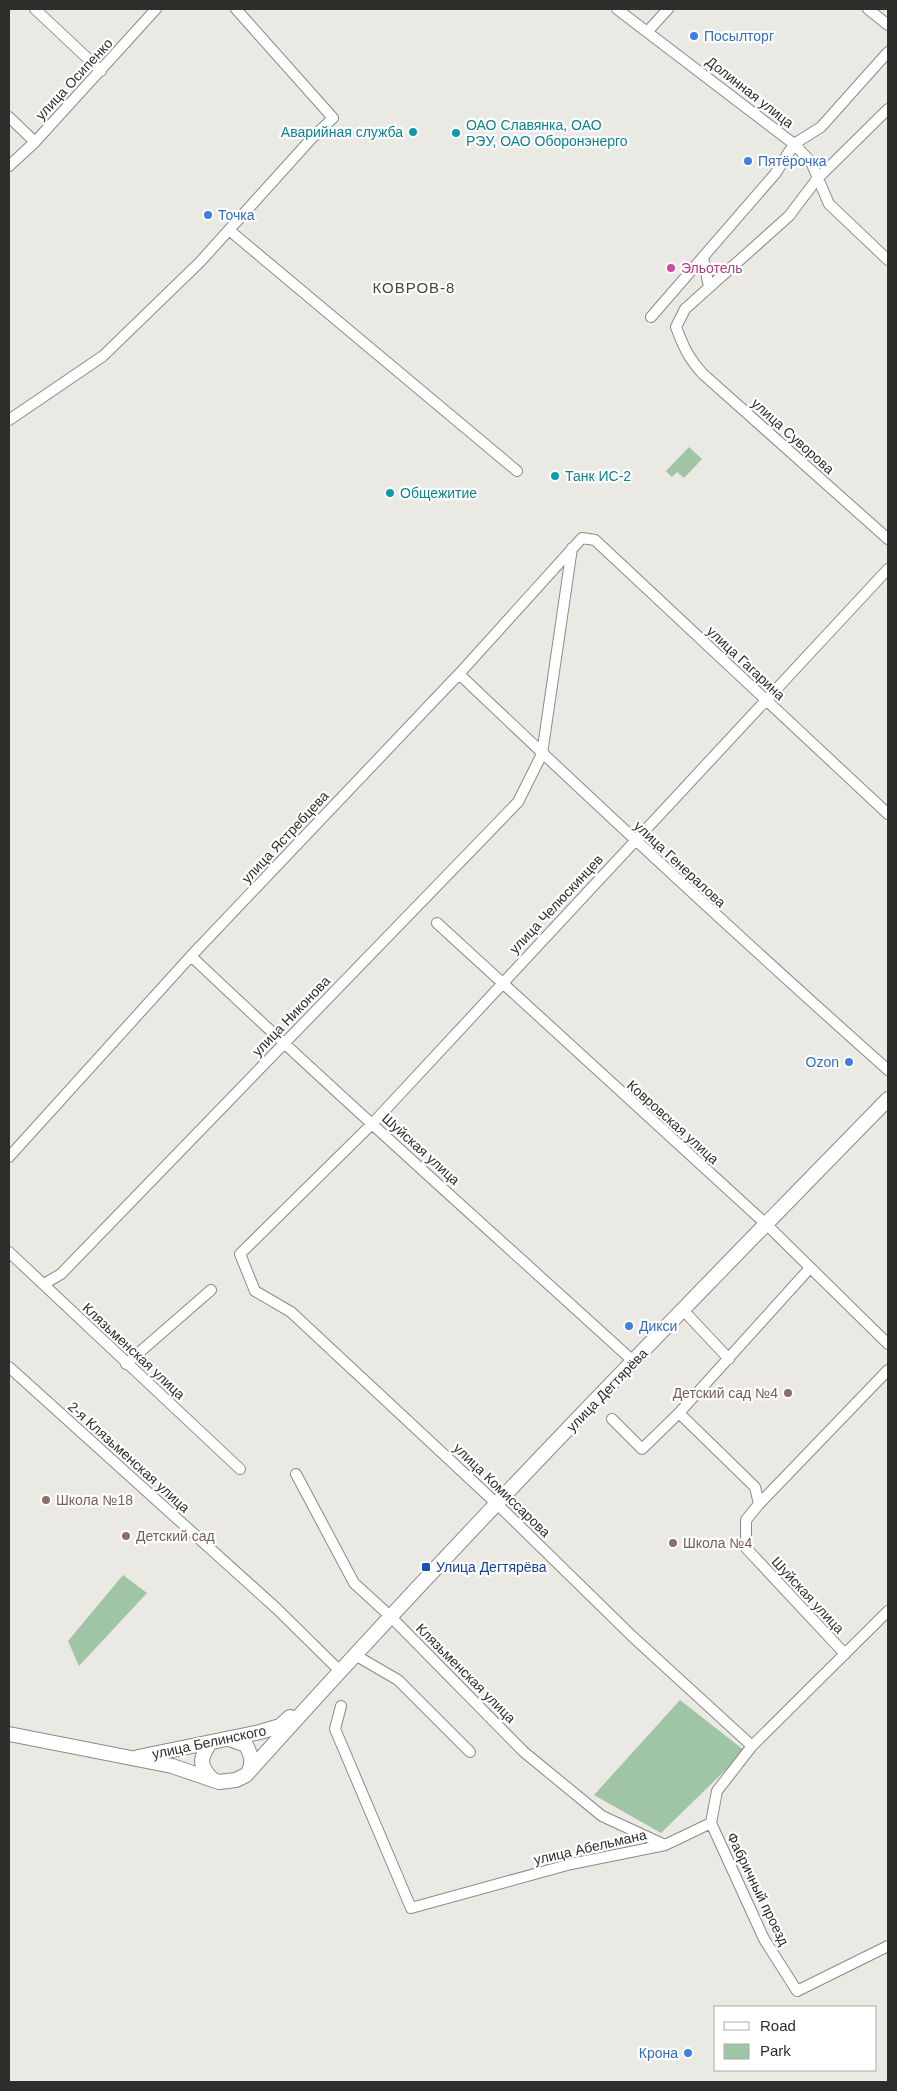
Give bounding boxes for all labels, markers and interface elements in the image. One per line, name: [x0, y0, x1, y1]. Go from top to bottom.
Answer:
place label: Посылторг: [704, 28, 774, 44]
marker: Посылторг: [688, 30, 700, 42]
street label: улица Осипенко: [32, 35, 116, 123]
street label: Долинная улица: [703, 53, 797, 131]
place label: ОАО Славянка, ОАО РЭУ, ОАО Оборонэнерго: [466, 117, 628, 149]
place label: Аварийная служба: [281, 124, 403, 140]
marker: Аварийная служба: [407, 126, 419, 138]
marker: ОАО Славянка, ОАО РЭУ, ОАО Оборонэнерго: [450, 127, 462, 139]
place label: Пятёрочка: [758, 153, 827, 169]
marker: Пятёрочка: [742, 155, 754, 167]
place label: Точка: [218, 207, 255, 223]
marker: Точка: [202, 209, 214, 221]
place label: Эльотель: [681, 260, 743, 276]
marker: Эльотель: [665, 262, 677, 274]
district label: КОВРОВ-8: [373, 279, 455, 296]
street label: улица Суворова: [749, 395, 838, 477]
place label: Танк ИС-2: [565, 468, 631, 484]
marker: Танк ИС-2: [549, 470, 561, 482]
place label: Общежитие: [400, 485, 477, 501]
marker: Общежитие: [384, 487, 396, 499]
street label: улица Гагарина: [704, 623, 788, 703]
street label: улица Ястребцева: [238, 787, 332, 886]
street label: улица Генералова: [631, 818, 729, 911]
street label: улица Челюскинцев: [506, 851, 606, 957]
street label: улица Никонова: [249, 973, 333, 1059]
place label: Ozon: [806, 1054, 839, 1070]
marker: Ozon: [843, 1056, 855, 1068]
street label: Ковровская улица: [624, 1077, 722, 1167]
street label: Шуйская улица: [379, 1110, 463, 1188]
street label: Клязьменская улица: [80, 1299, 189, 1403]
place label: Дикси: [639, 1318, 677, 1334]
marker: Дикси: [623, 1320, 635, 1332]
street label: улица Дегтярёва: [563, 1345, 651, 1435]
place label: Детский сад №4: [673, 1385, 778, 1401]
marker: Детский сад №4: [782, 1387, 794, 1399]
street label: 2-я Клязьменская улица: [65, 1398, 193, 1516]
street label: улица Комиссарова: [450, 1440, 554, 1540]
place label: Школа №18: [56, 1492, 133, 1508]
marker: Школа №18: [40, 1494, 52, 1506]
place label: Детский сад: [136, 1528, 215, 1544]
marker: Детский сад: [120, 1530, 132, 1542]
place label: Школа №4: [683, 1535, 752, 1551]
marker: Школа №4: [667, 1537, 679, 1549]
street label: Шуйская улица: [768, 1553, 848, 1637]
place label: Улица Дегтярёва: [436, 1559, 547, 1575]
marker: Улица Дегтярёва: [420, 1561, 432, 1573]
street label: Клязьменская улица: [413, 1620, 519, 1726]
street label: улица Белинского: [150, 1722, 268, 1762]
street label: улица Абельмана: [532, 1826, 648, 1868]
street label: Фабричный проезд: [724, 1830, 792, 1948]
legend: [714, 2006, 877, 2071]
text: Road: [760, 2017, 796, 2034]
text: Park: [760, 2042, 791, 2059]
place label: Крона: [639, 2045, 678, 2061]
marker: Крона: [682, 2047, 694, 2059]

